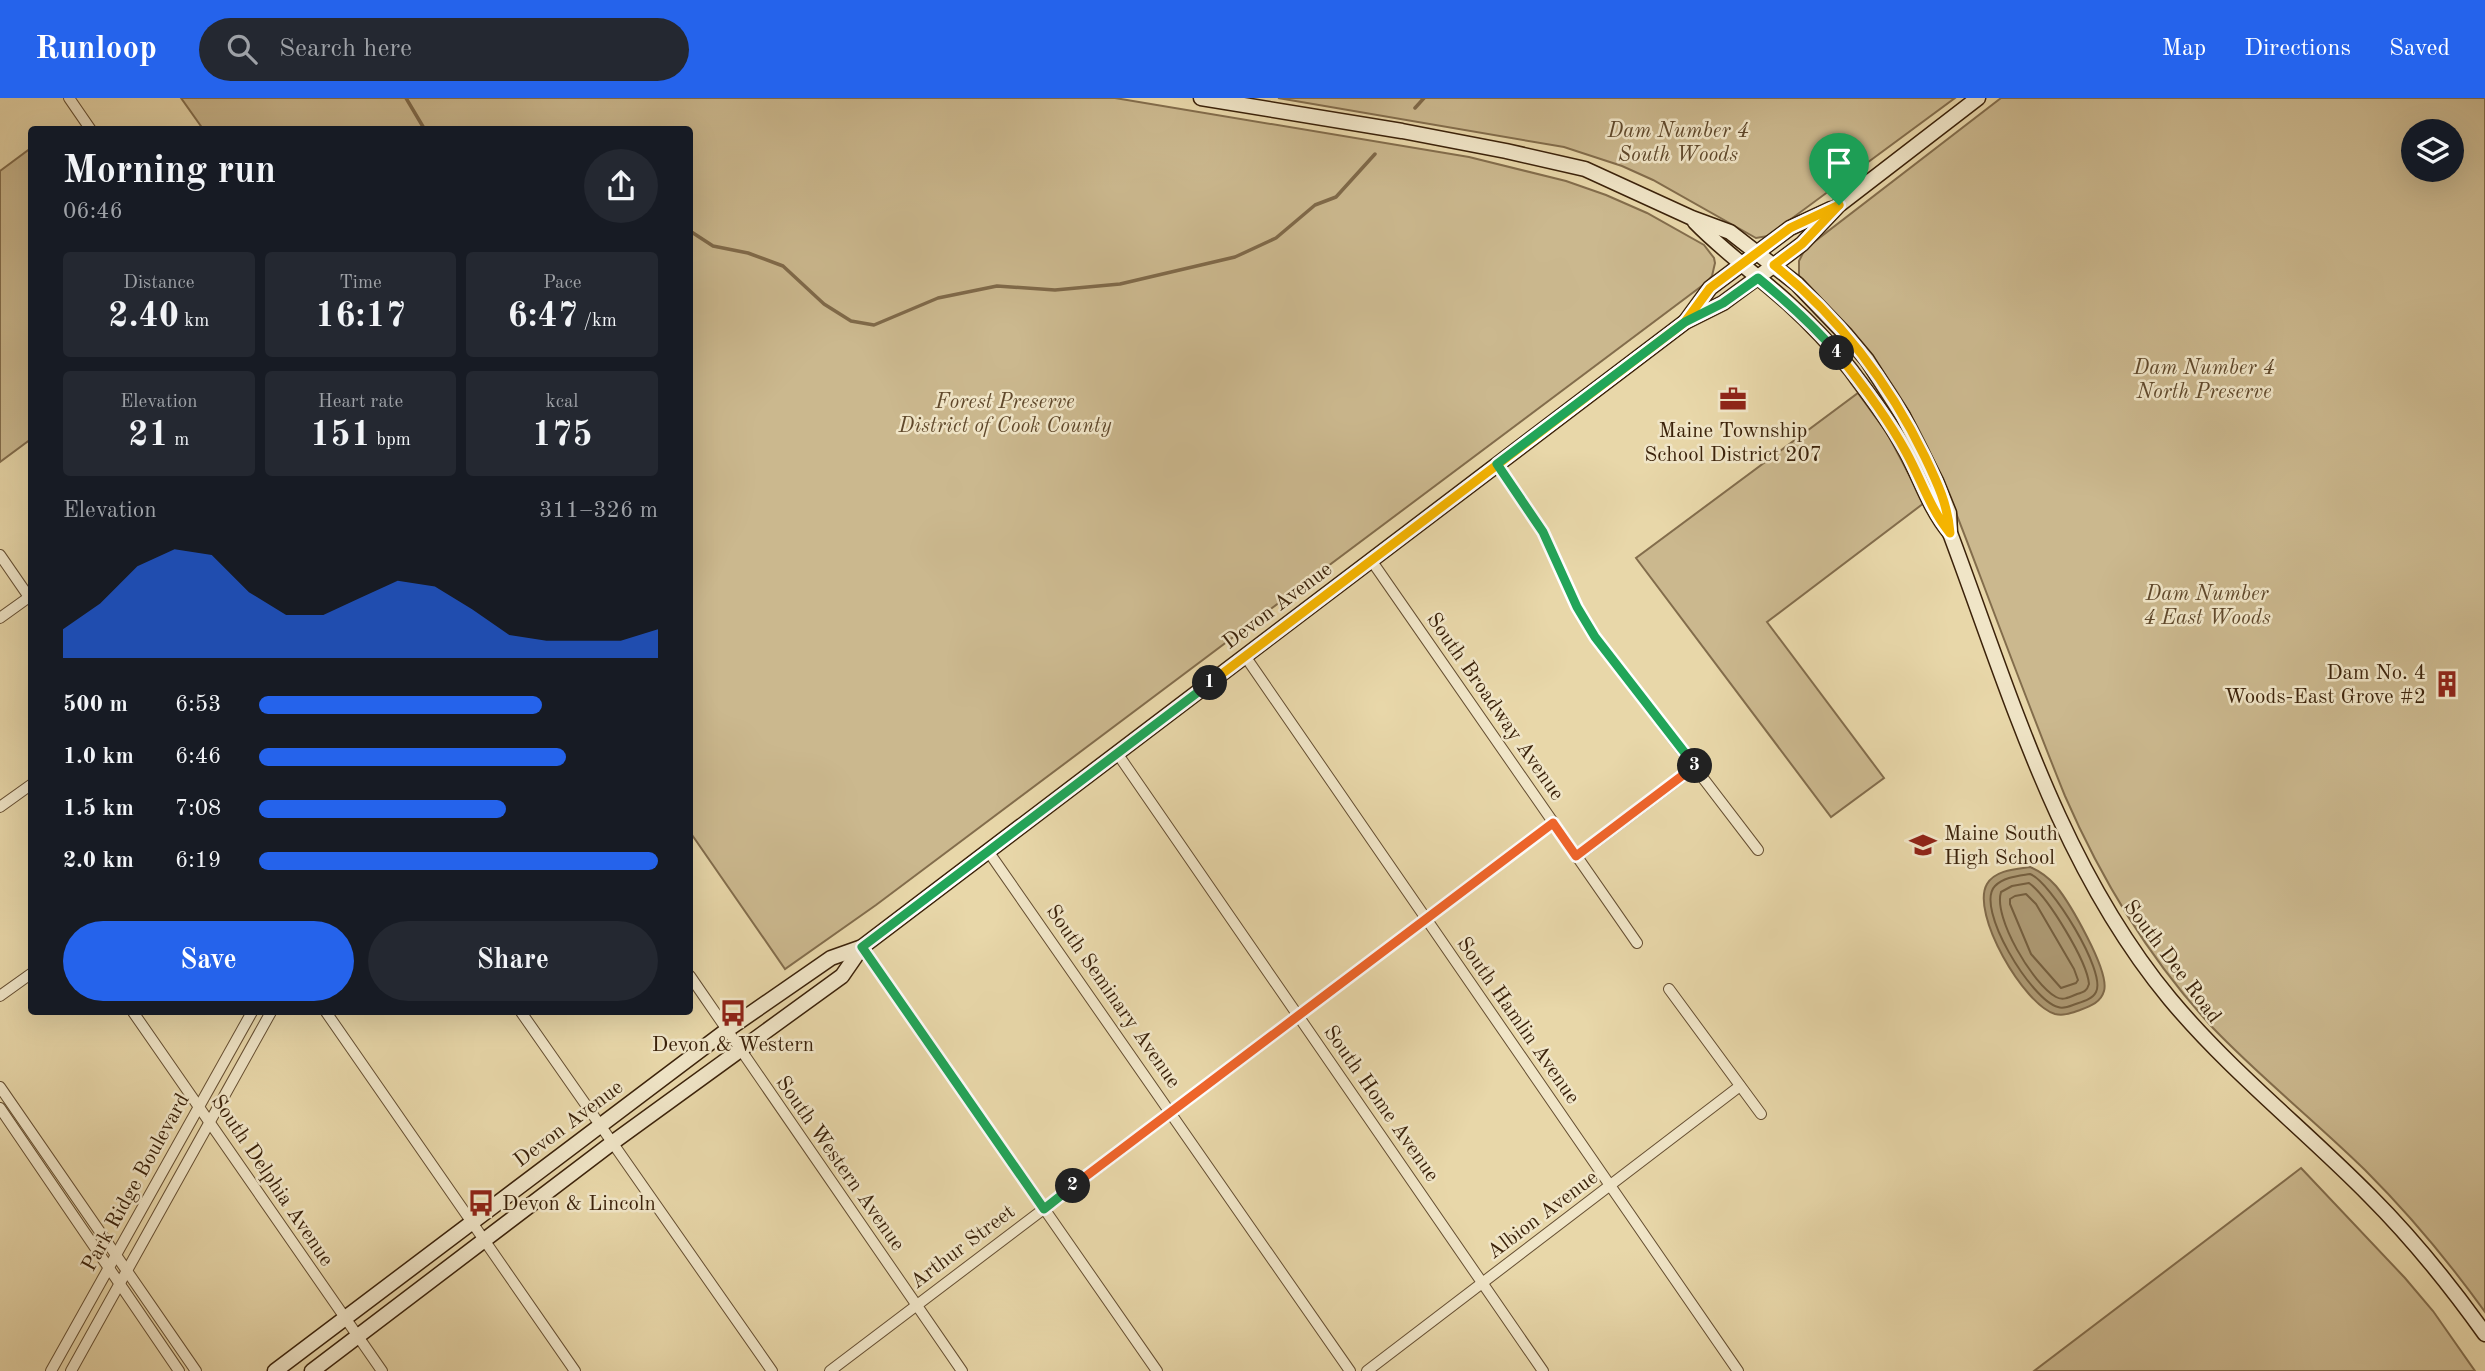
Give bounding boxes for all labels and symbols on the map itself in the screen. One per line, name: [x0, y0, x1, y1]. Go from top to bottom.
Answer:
park label: Dam Number 4 South Woods: [1606, 121, 1749, 166]
pin: [1809, 133, 1869, 205]
pin: 4: [1820, 336, 1854, 370]
park label: Dam Number 4 North Preserve: [2132, 358, 2275, 403]
office icon: Maine Township School District 207: [1718, 384, 1748, 414]
park label: Forest Preserve District of Cook County: [897, 392, 1112, 437]
place label: Maine Township School District 207: [1644, 421, 1822, 466]
street label: Devon Avenue: [1219, 559, 1336, 654]
park label: Dam Number 4 East Woods: [2143, 584, 2271, 629]
street label: South Broadway Avenue: [1422, 609, 1567, 804]
place label: Dam No. 4 Woods-East Grove #2: [2224, 663, 2426, 708]
pin: 1: [1192, 666, 1228, 700]
building icon: Dam No. 4 Woods-East Grove #2: [2432, 669, 2462, 699]
pin: 3: [1678, 748, 1712, 784]
place label: Maine South High School: [1944, 824, 2058, 869]
school or university icon: Maine South High School: [1908, 830, 1938, 860]
street label: South Dee Road: [2119, 897, 2225, 1027]
street label: South Seminary Avenue: [1042, 901, 1184, 1092]
street label: South Hamlin Avenue: [1452, 934, 1583, 1108]
bus stop icon: Devon & Western: [718, 998, 748, 1028]
street label: South Home Avenue: [1319, 1022, 1442, 1186]
place label: Devon & Western: [652, 1035, 814, 1056]
street label: South Western Avenue: [772, 1073, 908, 1255]
street label: Devon Avenue: [510, 1077, 627, 1172]
street label: Park Ridge Boulevard: [79, 1090, 194, 1275]
street label: South Delphia Avenue: [207, 1091, 337, 1270]
street label: Albion Avenue: [1484, 1167, 1602, 1263]
pin: 2: [1056, 1168, 1090, 1204]
bus stop icon: Devon & Lincoln: [466, 1188, 496, 1218]
place label: Devon & Lincoln: [502, 1194, 656, 1215]
street label: Arthur Street: [907, 1201, 1019, 1293]

